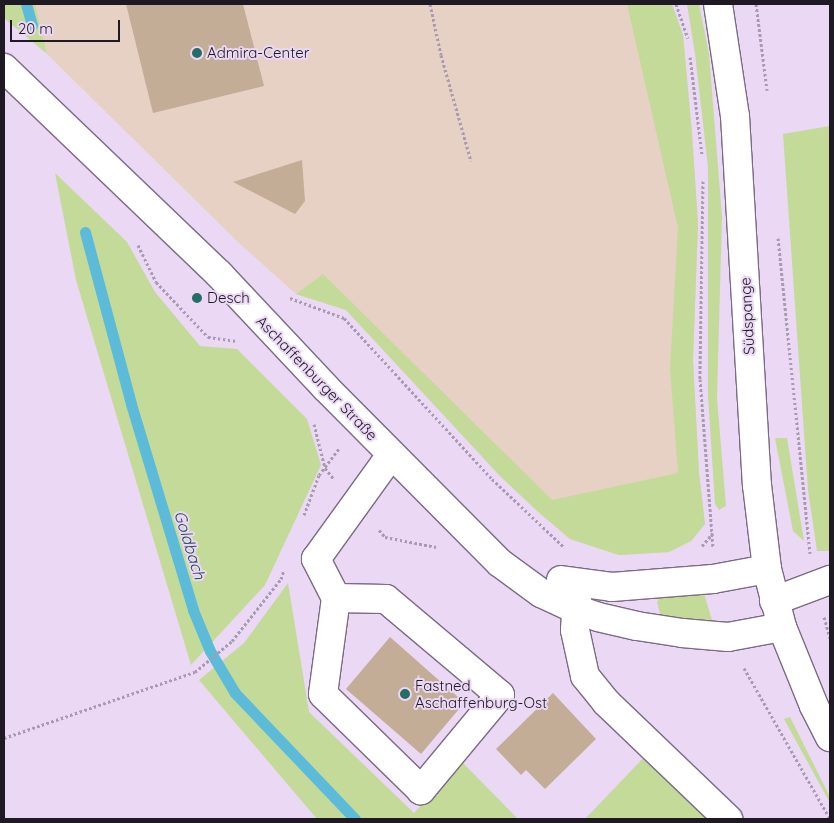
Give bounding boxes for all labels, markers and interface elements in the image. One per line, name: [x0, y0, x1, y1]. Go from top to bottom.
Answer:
scale bar: [12, 10, 122, 42]
text: 20 m: [18, 19, 53, 38]
place label: Admira-Center: [207, 44, 309, 62]
marker: Admira-Center: [191, 47, 203, 59]
street label: Südspange: [736, 277, 758, 355]
place label: Desch: [207, 289, 250, 307]
marker: Desch: [191, 292, 203, 304]
street label: Aschaffenburger Straße: [253, 312, 381, 444]
water label: Goldbach: [170, 508, 210, 582]
place label: Fastned Aschaffenburg-Ost: [415, 676, 547, 711]
marker: Fastned Aschaffenburg-Ost: [399, 688, 411, 700]

